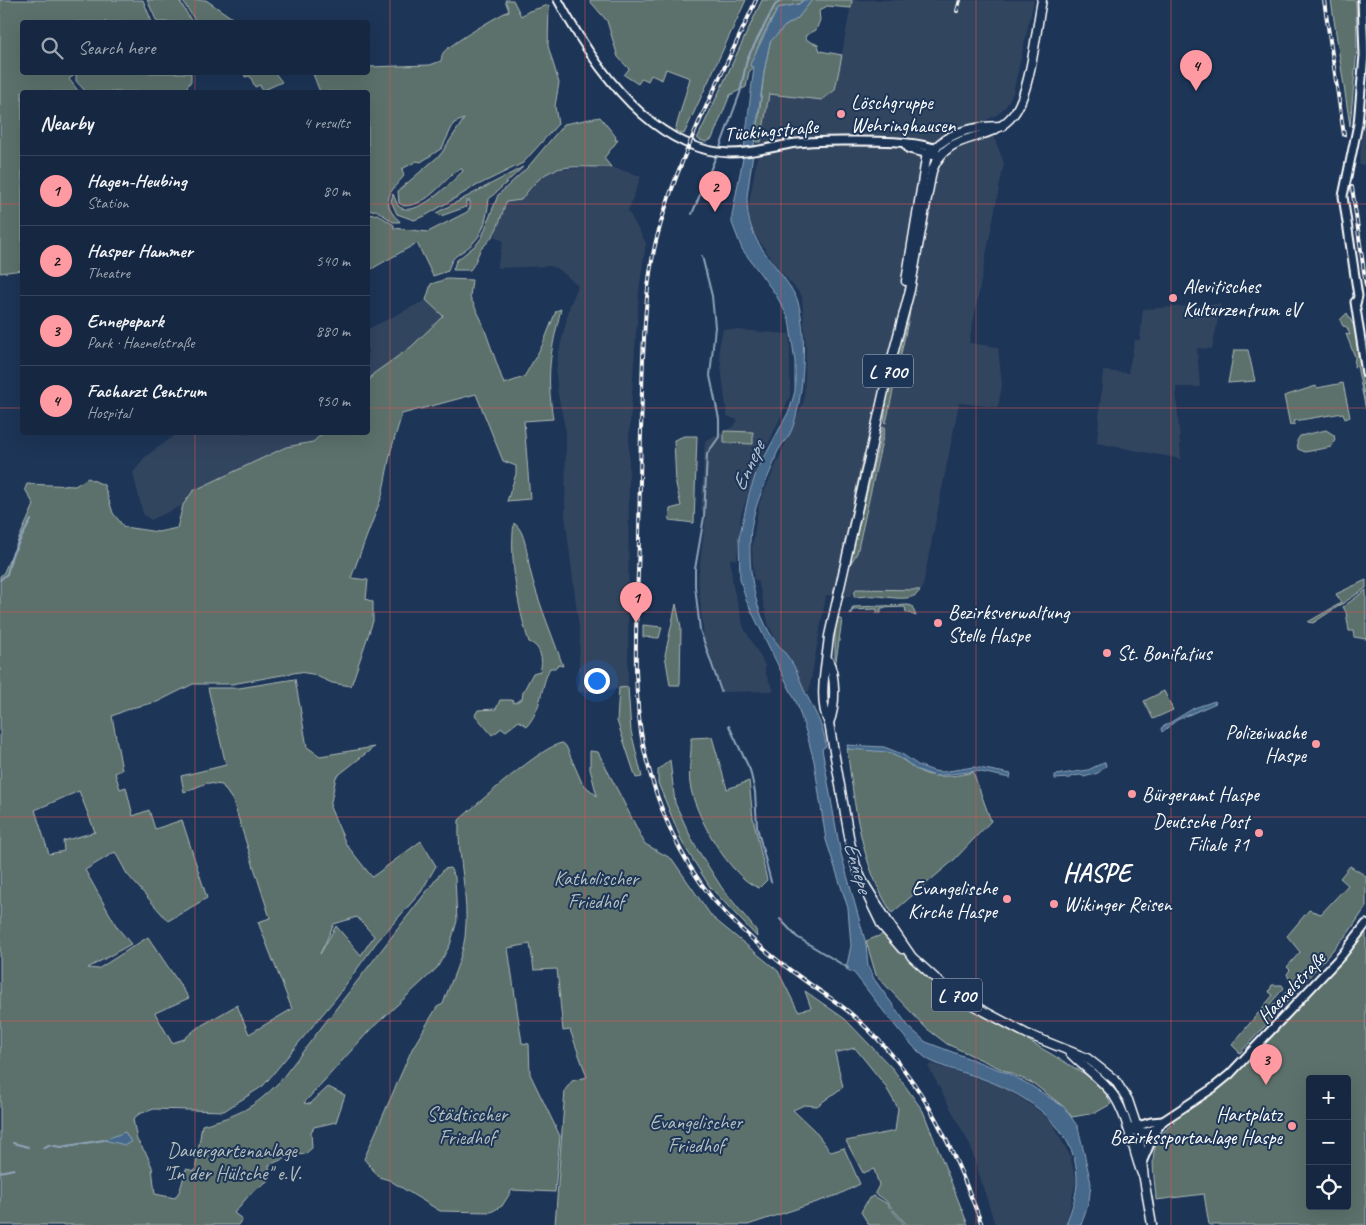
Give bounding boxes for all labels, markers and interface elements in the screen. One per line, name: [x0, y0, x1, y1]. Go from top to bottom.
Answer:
search box: [20, 20, 370, 75]
icon: search: [38, 34, 66, 62]
text: Search here: [78, 36, 155, 60]
pin: 4: [1180, 50, 1212, 91]
place label: Löschgruppe Wehringhausen: [851, 90, 956, 138]
marker: Löschgruppe Wehringhausen: [835, 108, 847, 120]
text: Nearby: [40, 110, 93, 136]
text: 4 results: [303, 113, 350, 133]
street label: Tückingstraße: [723, 114, 820, 147]
text: Hagen-Heubing: [87, 169, 187, 193]
pin: 2: [699, 171, 731, 212]
text: 1: [52, 181, 60, 201]
text: 80 m: [323, 181, 350, 201]
text: Station: [87, 193, 129, 213]
text: Hasper Hammer: [87, 239, 193, 263]
text: 2: [52, 251, 60, 271]
text: 540 m: [316, 251, 350, 271]
text: Theatre: [87, 263, 130, 283]
place label: Alevitisches Kulturzentrum eV: [1183, 274, 1305, 322]
marker: Alevitisches Kulturzentrum eV: [1167, 292, 1179, 304]
text: Ennepepark: [87, 309, 164, 333]
text: 3: [52, 321, 60, 341]
text: 880 m: [316, 321, 350, 341]
text: Park · Haenelstraße: [87, 333, 195, 353]
road number: L 700: [863, 354, 913, 388]
text: Facharzt Centrum: [87, 379, 206, 403]
text: 4: [52, 391, 60, 411]
text: 950 m: [316, 391, 350, 411]
text: Hospital: [87, 403, 131, 423]
water label: Ennepe: [725, 434, 772, 495]
pin: 1: [620, 582, 652, 623]
place label: Bezirksverwaltung Stelle Haspe: [948, 600, 1071, 648]
marker: Bezirksverwaltung Stelle Haspe: [932, 617, 944, 629]
place label: St. Bonifatius: [1117, 641, 1214, 666]
marker: St. Bonifatius: [1101, 647, 1113, 659]
your location: [584, 668, 610, 694]
place label: Polizeiwache Haspe: [1226, 720, 1307, 768]
marker: Polizeiwache Haspe: [1310, 738, 1322, 750]
place label: Bürgeramt Haspe: [1142, 782, 1260, 807]
marker: Bürgeramt Haspe: [1126, 788, 1138, 800]
place label: Deutsche Post Filiale 71: [1153, 809, 1252, 857]
marker: Deutsche Post Filiale 71: [1253, 827, 1265, 839]
water label: Ennepe: [838, 839, 879, 899]
district label: HASPE: [1063, 857, 1134, 889]
park label: Katholischer Friedhof: [554, 866, 640, 914]
place label: Evangelische Kirche Haspe: [908, 876, 998, 924]
place label: Wikinger Reisen: [1064, 892, 1173, 917]
marker: Evangelische Kirche Haspe: [1001, 893, 1013, 905]
marker: Wikinger Reisen: [1048, 898, 1060, 910]
street label: Haenelstraße: [1252, 945, 1332, 1028]
road number: L 700: [932, 978, 982, 1012]
pin: 3: [1250, 1044, 1282, 1085]
map controls: [1306, 1075, 1351, 1210]
button: +: [1306, 1075, 1351, 1120]
park label: Städtischer Friedhof: [427, 1102, 509, 1150]
place label: Hartplatz Bezirkssportanlage Haspe: [1110, 1102, 1284, 1150]
park label: Evangelischer Friedhof: [650, 1110, 744, 1158]
marker: Hartplatz Bezirkssportanlage Haspe: [1286, 1120, 1298, 1132]
button: −: [1306, 1120, 1351, 1165]
park label: Dauergartenanlage "In der Hülsche" e.V.: [163, 1138, 302, 1186]
button: locate: [1306, 1165, 1351, 1210]

